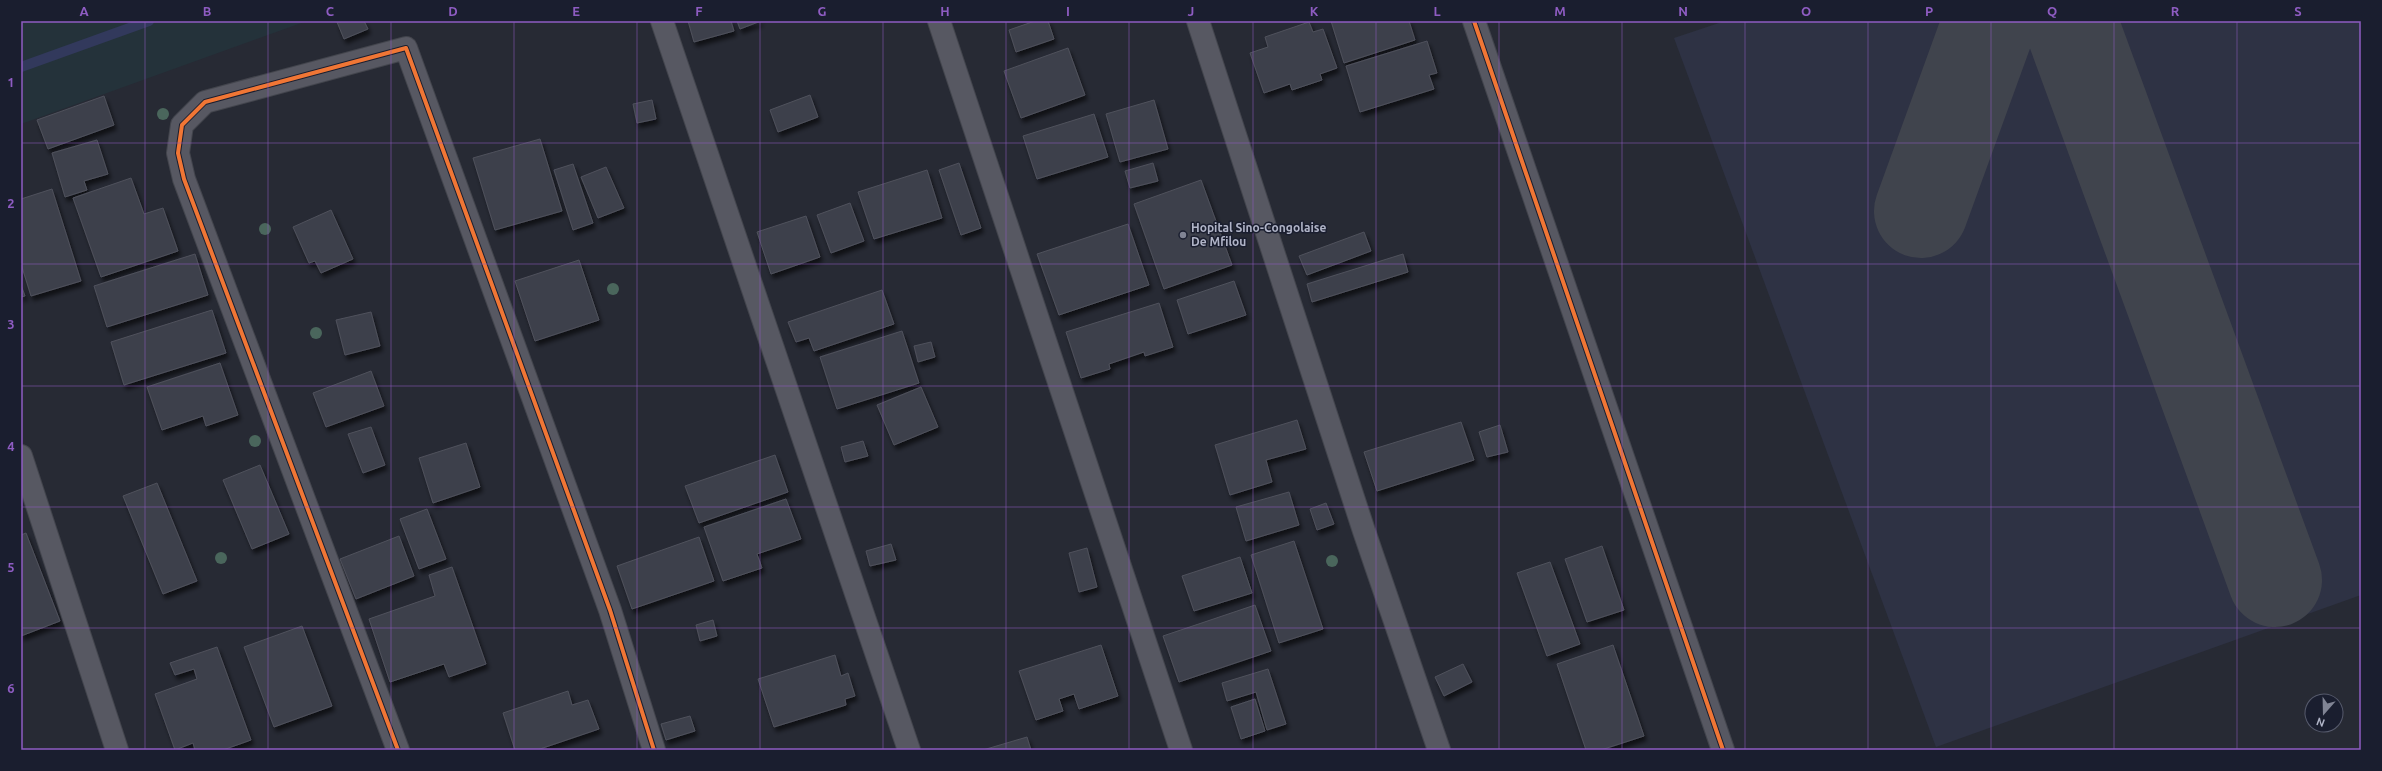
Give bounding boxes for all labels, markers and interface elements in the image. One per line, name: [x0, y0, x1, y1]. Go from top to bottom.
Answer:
text: A: [79, 4, 89, 18]
text: B: [203, 4, 212, 18]
text: C: [326, 4, 335, 18]
text: D: [448, 4, 458, 18]
text: E: [572, 4, 580, 18]
text: F: [695, 4, 703, 18]
text: G: [818, 4, 827, 18]
text: H: [940, 4, 950, 18]
text: I: [1066, 4, 1070, 18]
text: J: [1188, 4, 1194, 18]
text: K: [1310, 4, 1319, 18]
text: L: [1433, 4, 1441, 18]
text: M: [1554, 4, 1566, 18]
text: N: [1678, 4, 1688, 18]
text: O: [1801, 4, 1811, 18]
text: P: [1925, 4, 1933, 18]
text: Q: [2047, 4, 2057, 18]
text: R: [2171, 4, 2180, 18]
text: S: [2294, 4, 2302, 18]
text: 1: [7, 75, 15, 89]
text: 2: [7, 196, 15, 210]
place label: Hopital Sino-Congolaise De Mfilou: [1191, 221, 1326, 248]
marker: Hopital Sino-Congolaise De Mfilou: [1178, 230, 1188, 240]
text: 3: [7, 317, 15, 331]
text: 4: [7, 439, 15, 453]
text: 5: [7, 560, 15, 574]
text: 6: [7, 681, 15, 695]
north arrow: [2304, 693, 2344, 733]
text: N: [2315, 715, 2326, 729]

